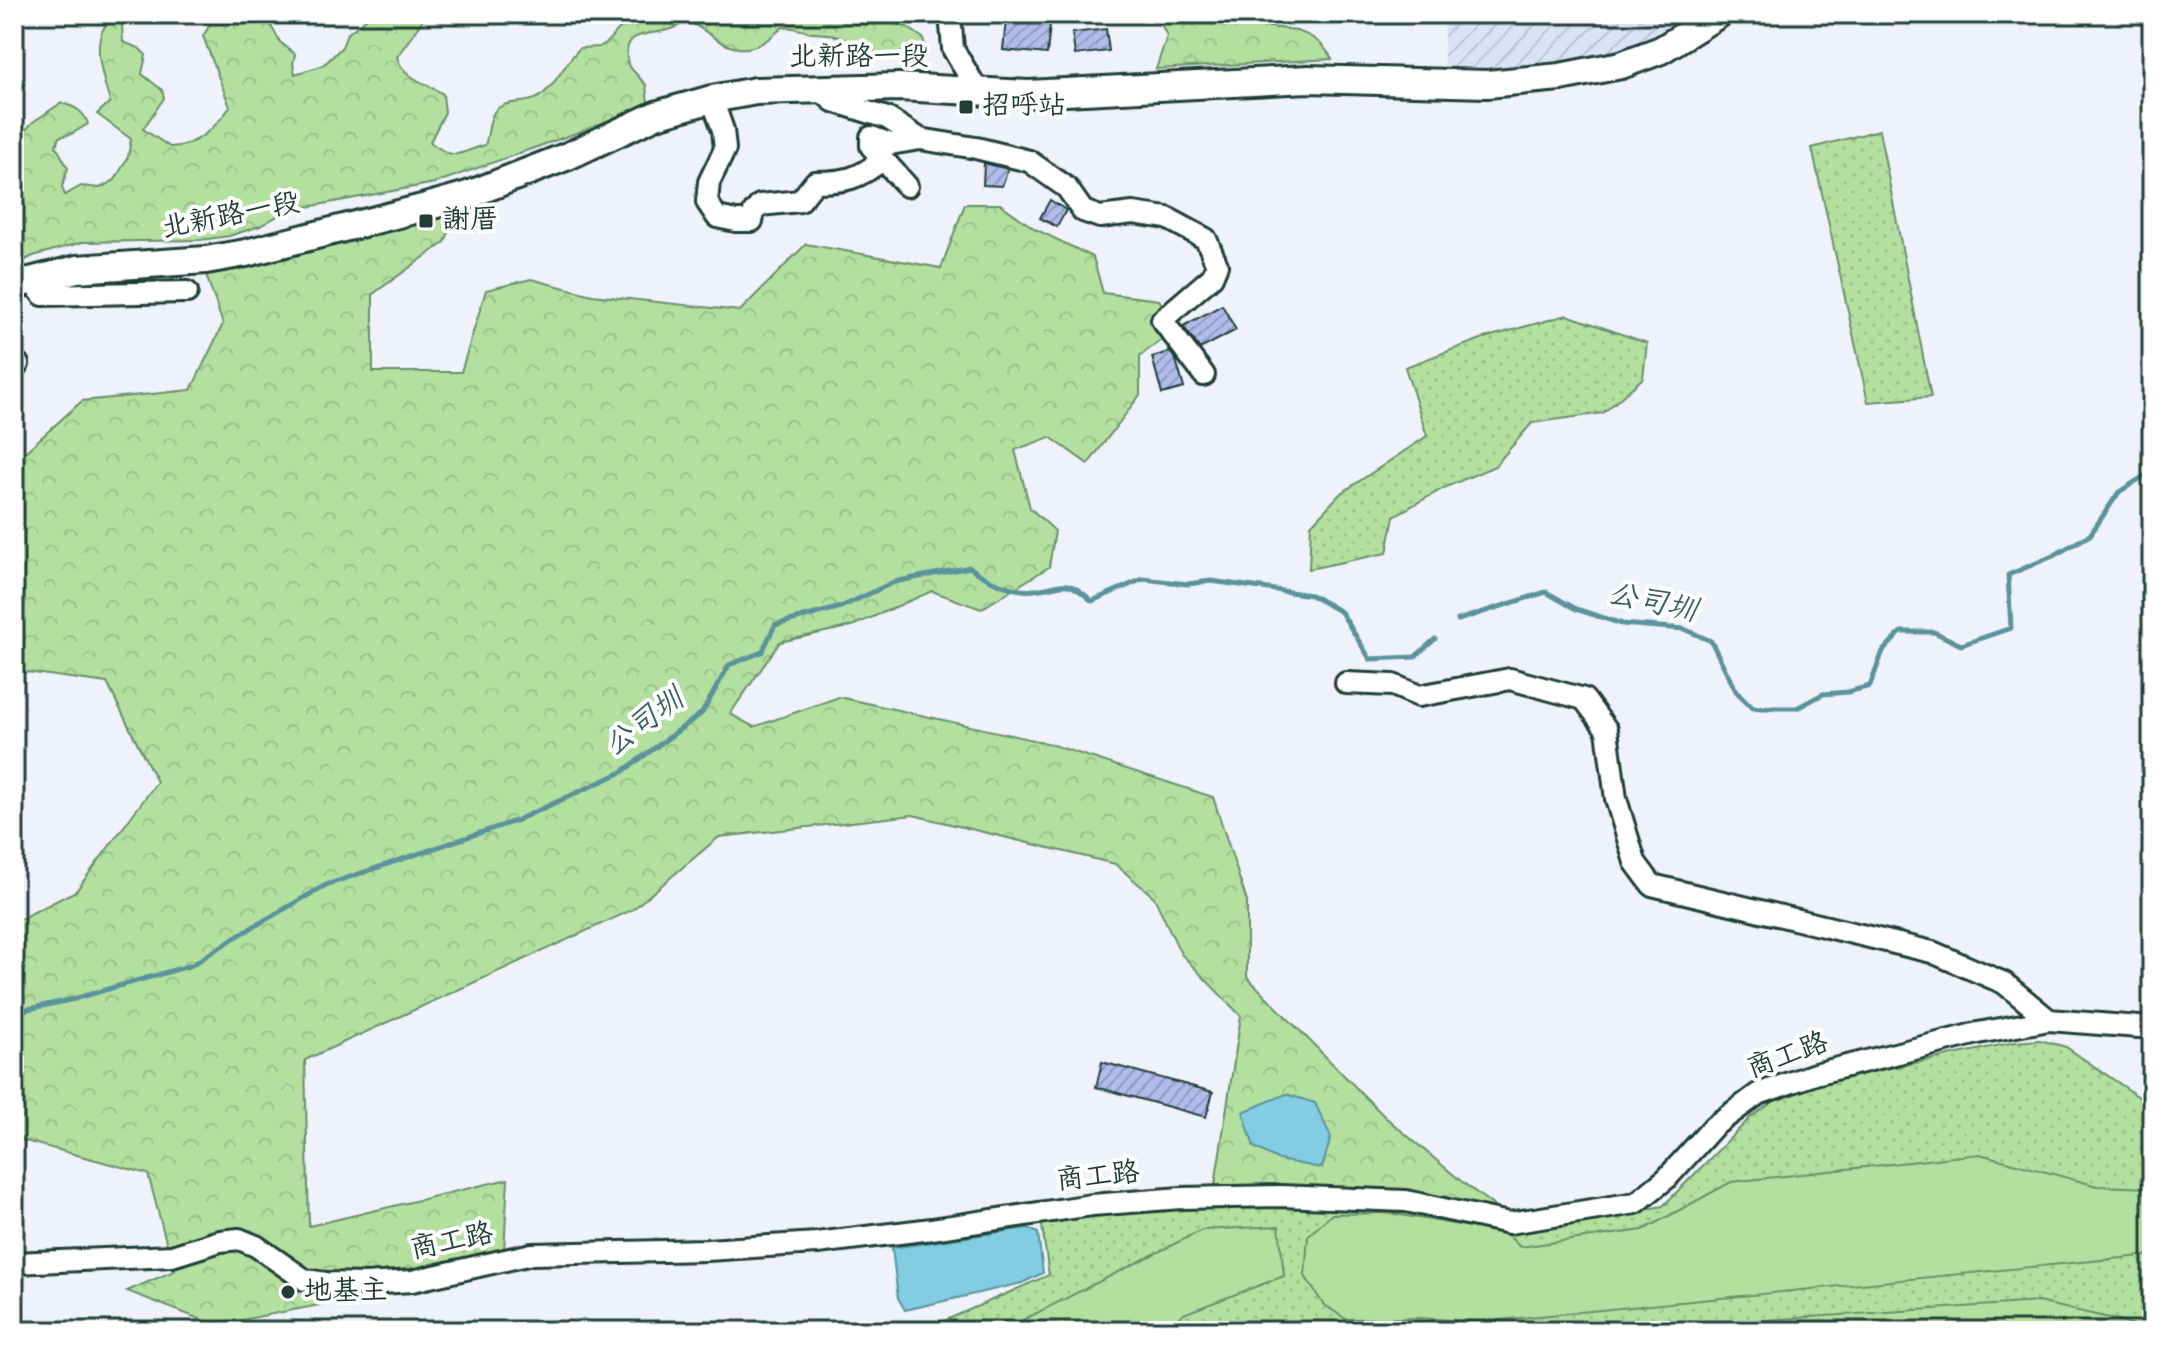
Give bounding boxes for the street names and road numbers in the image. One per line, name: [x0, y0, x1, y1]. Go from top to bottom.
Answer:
street label: 北新路一段: [789, 38, 929, 79]
street label: 北新路一段: [158, 184, 304, 250]
street label: 商工路: [1742, 1023, 1834, 1091]
street label: 商工路: [1054, 1153, 1142, 1203]
street label: 商工路: [407, 1214, 497, 1272]

